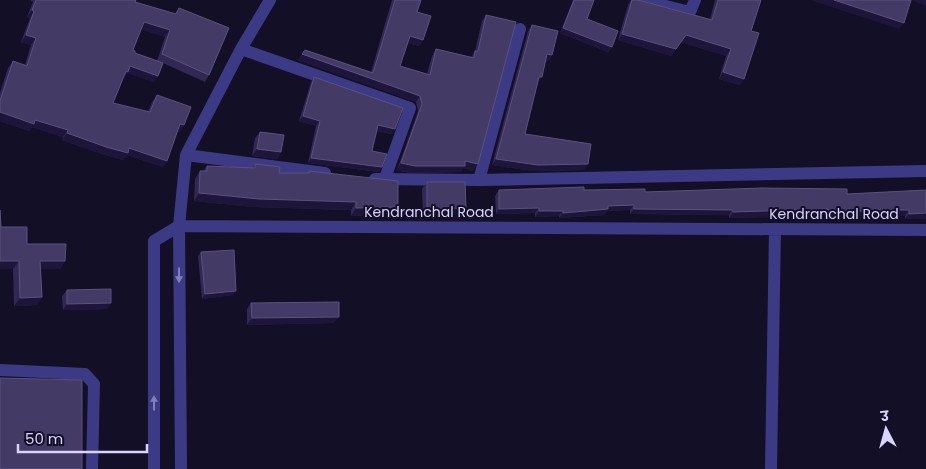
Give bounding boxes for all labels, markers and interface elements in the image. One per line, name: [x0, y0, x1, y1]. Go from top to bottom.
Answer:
street label: Kendranchal Road: [364, 202, 494, 222]
street label: Kendranchal Road: [769, 204, 899, 224]
one-way arrow: [175, 267, 183, 283]
one-way arrow: [150, 395, 158, 411]
north arrow: [861, 404, 911, 454]
text: उ: [879, 406, 891, 427]
scale bar: [18, 422, 146, 454]
text: 50 m: [25, 428, 63, 449]

